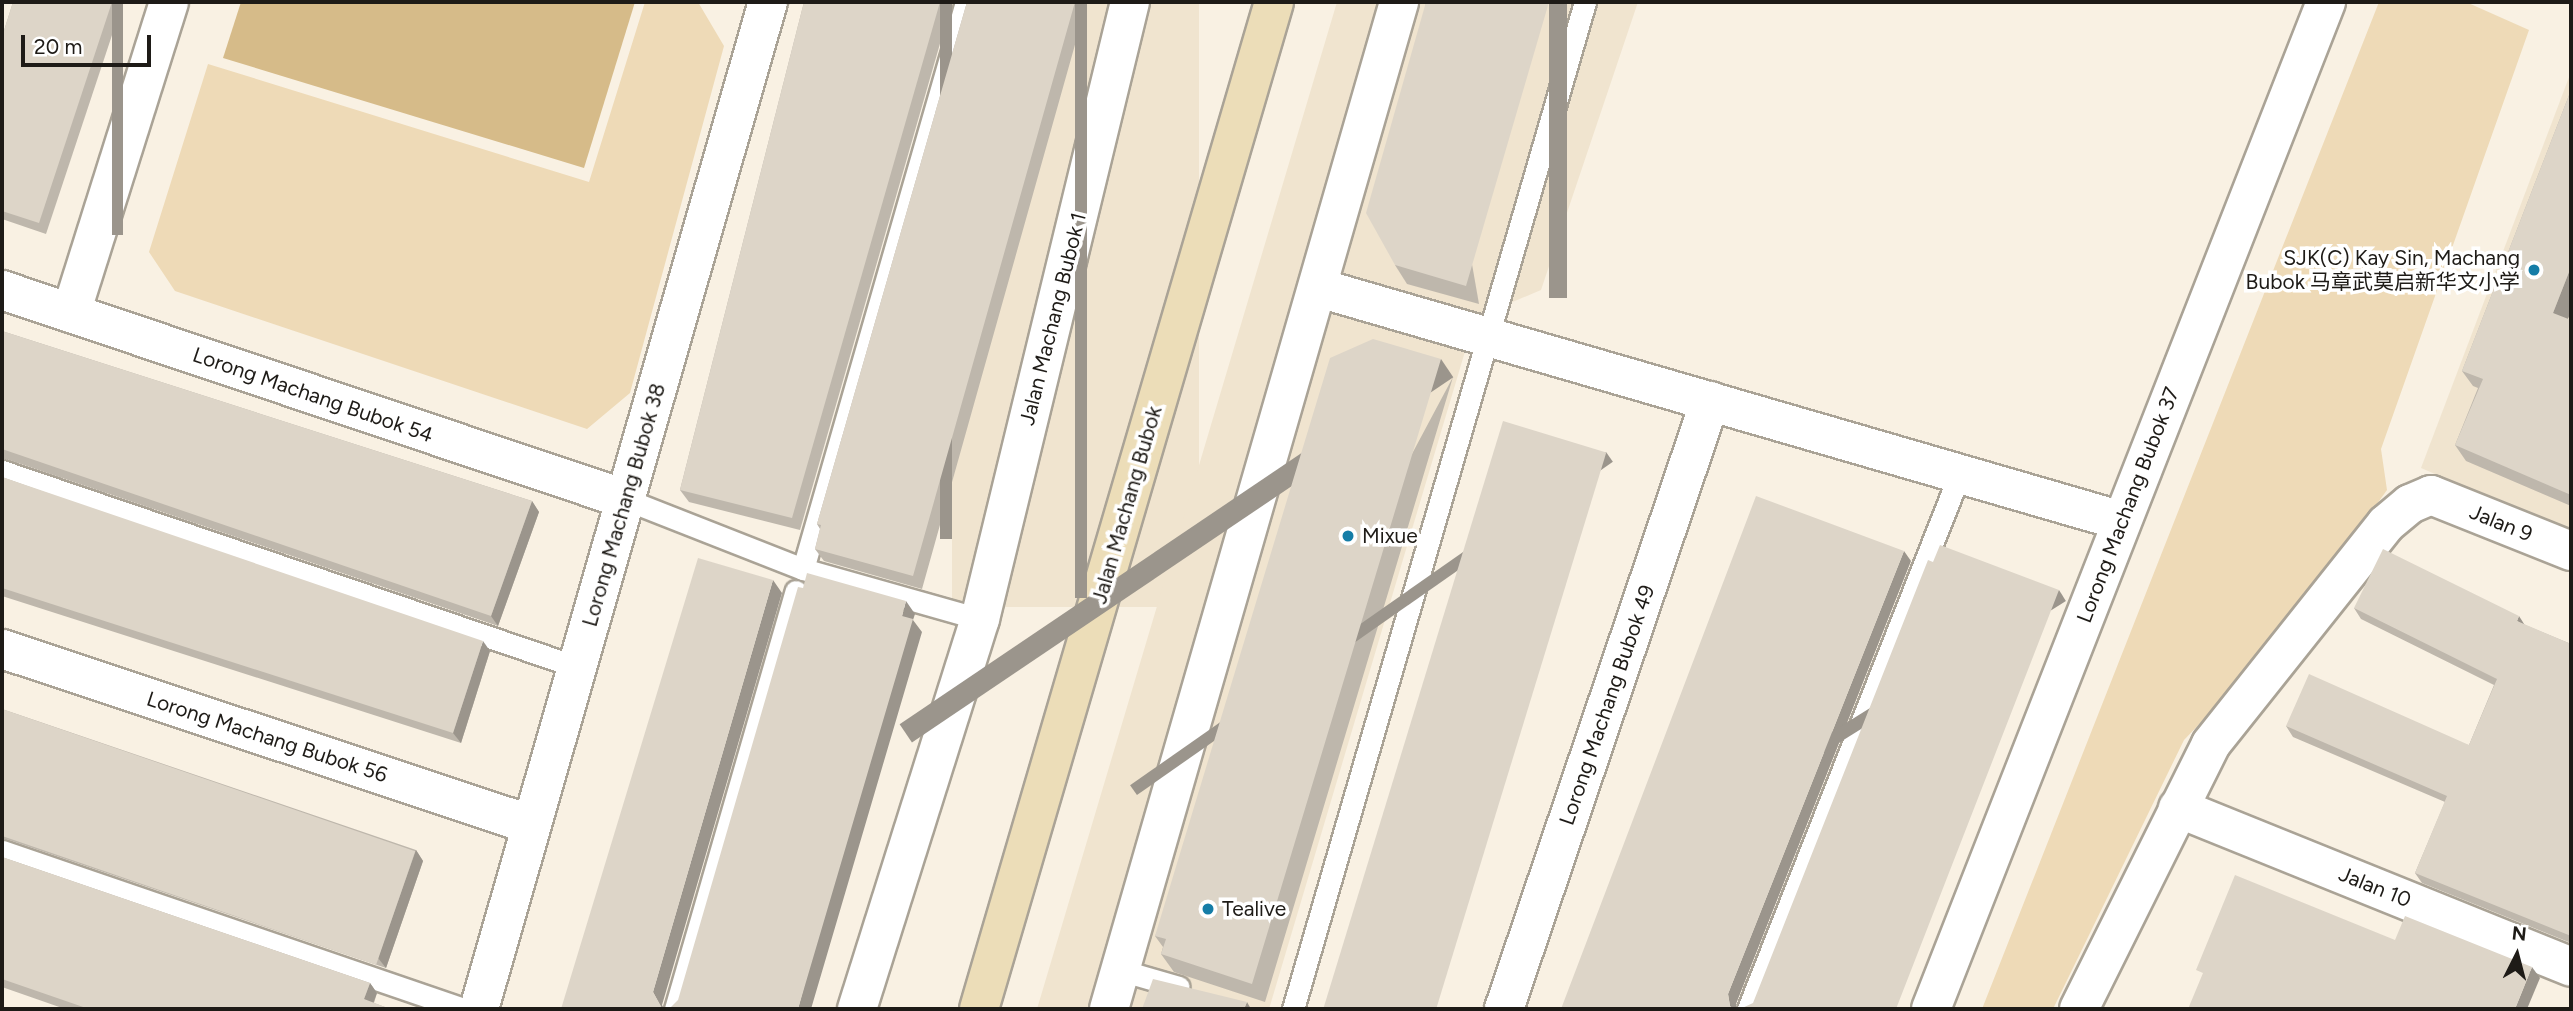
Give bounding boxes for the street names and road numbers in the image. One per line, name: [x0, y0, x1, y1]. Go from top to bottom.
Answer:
street label: Jalan Machang Bubok 1: [1014, 210, 1092, 428]
street label: Lorong Machang Bubok 54: [189, 342, 437, 448]
street label: Lorong Machang Bubok 38: [577, 380, 671, 630]
street label: Lorong Machang Bubok 37: [2071, 384, 2185, 626]
street label: Jalan Machang Bubok: [1087, 403, 1167, 607]
street label: Jalan 9: [2466, 499, 2536, 547]
street label: Lorong Machang Bubok 49: [1554, 582, 1660, 828]
street label: Lorong Machang Bubok 56: [144, 686, 390, 788]
street label: Jalan 10: [2335, 861, 2415, 913]

